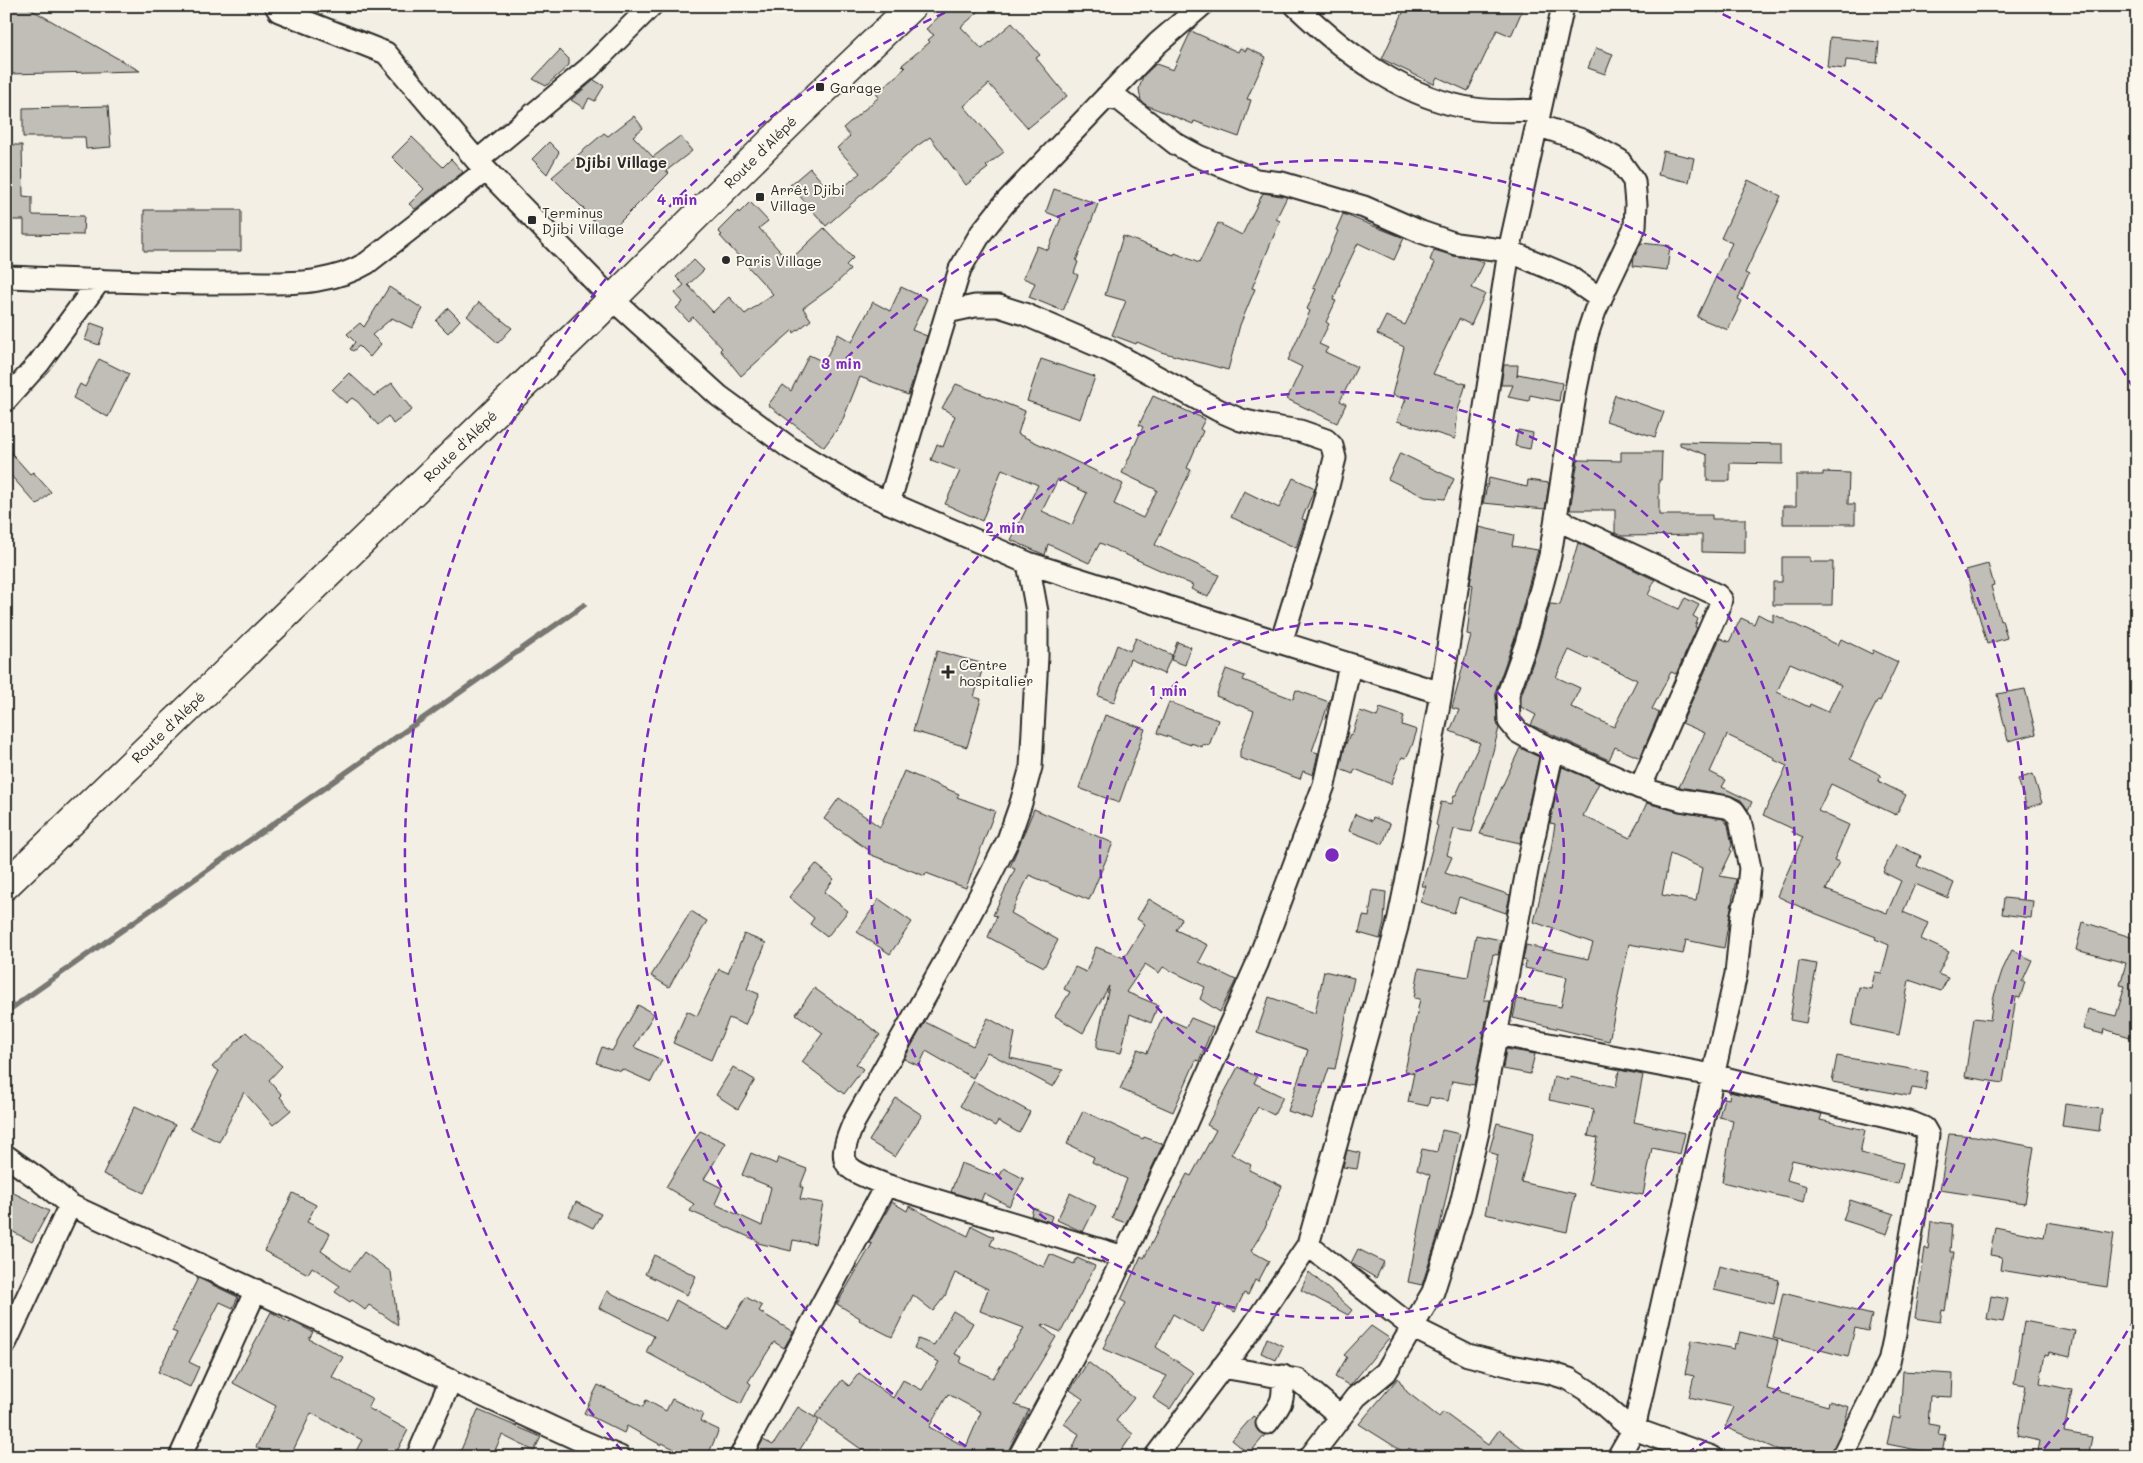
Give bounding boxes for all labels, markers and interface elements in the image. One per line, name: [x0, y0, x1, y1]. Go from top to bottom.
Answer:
place label: Garage: [830, 78, 882, 97]
marker: Garage: [814, 81, 826, 93]
street label: Route d'Alépé: [720, 112, 800, 192]
district label: Djibi Village: [575, 152, 667, 172]
place label: Arrêt Djibi Village: [770, 180, 845, 215]
text: 4 min: [657, 189, 697, 209]
marker: Arrêt Djibi Village: [754, 191, 766, 203]
place label: Terminus Djibi Village: [542, 203, 624, 238]
marker: Terminus Djibi Village: [526, 214, 538, 226]
place label: Paris Village: [736, 251, 822, 270]
marker: Paris Village: [720, 254, 732, 266]
text: 3 min: [821, 353, 861, 373]
street label: Route d'Alépé: [419, 406, 501, 486]
text: 2 min: [985, 517, 1025, 537]
place label: Centre hospitalier: [959, 655, 1033, 690]
marker: Centre hospitalier: [941, 665, 955, 679]
text: 1 min: [1149, 680, 1187, 700]
street label: Route d'Alépé: [127, 687, 209, 767]
centre of rings: [1323, 846, 1341, 864]

